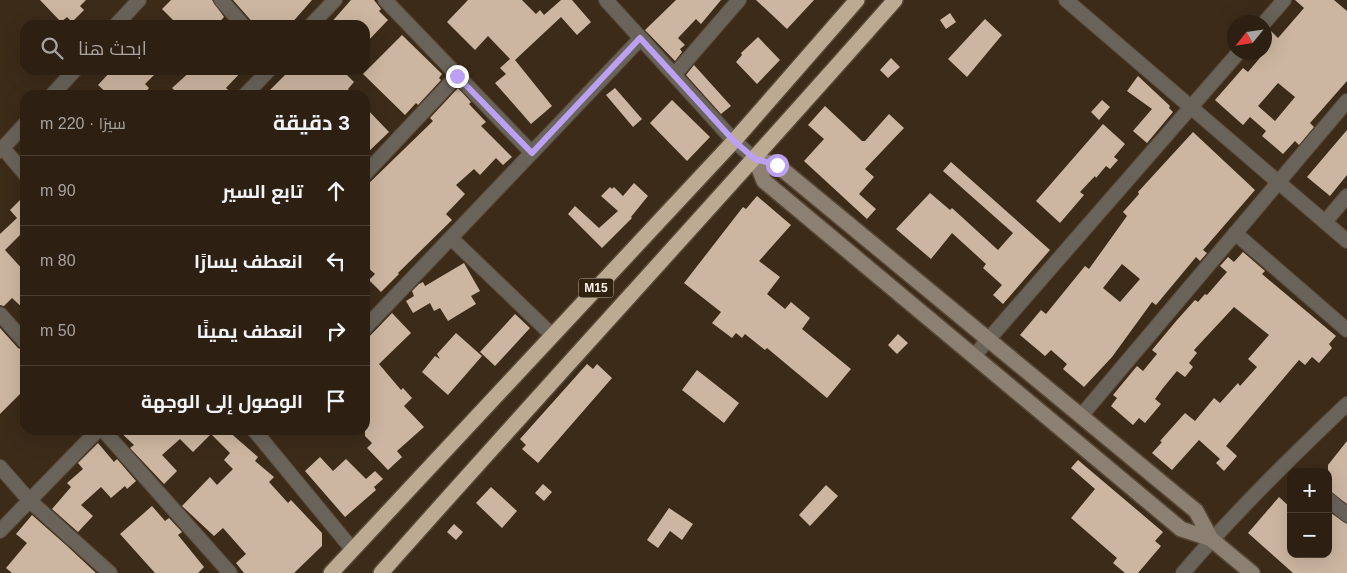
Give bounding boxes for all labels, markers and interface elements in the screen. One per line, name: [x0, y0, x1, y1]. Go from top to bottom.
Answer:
north arrow: [1227, 15, 1272, 60]
search box: [20, 20, 370, 75]
icon: search: [38, 34, 66, 62]
text: ابحث هنا: [78, 38, 147, 59]
route end: [446, 65, 469, 88]
text: 3 دقيقة: [273, 111, 350, 134]
text: سيرًا · 220 m: [40, 115, 126, 132]
route start: [766, 154, 789, 177]
icon: ahead: [322, 177, 350, 205]
text: تابع السير: [222, 181, 303, 202]
text: 90 m: [40, 182, 76, 199]
icon: left: [322, 247, 350, 275]
text: انعطف يسارًا: [194, 251, 303, 272]
text: 80 m: [40, 252, 76, 269]
road number: M15: [578, 278, 614, 298]
icon: right: [322, 317, 350, 345]
text: انعطف يمينًا: [196, 321, 303, 342]
text: 50 m: [40, 322, 76, 339]
icon: arrive: [322, 387, 350, 415]
text: الوصول إلى الوجهة: [141, 391, 303, 412]
map controls: [1287, 468, 1332, 558]
button: +: [1287, 468, 1332, 513]
button: −: [1287, 513, 1332, 558]

